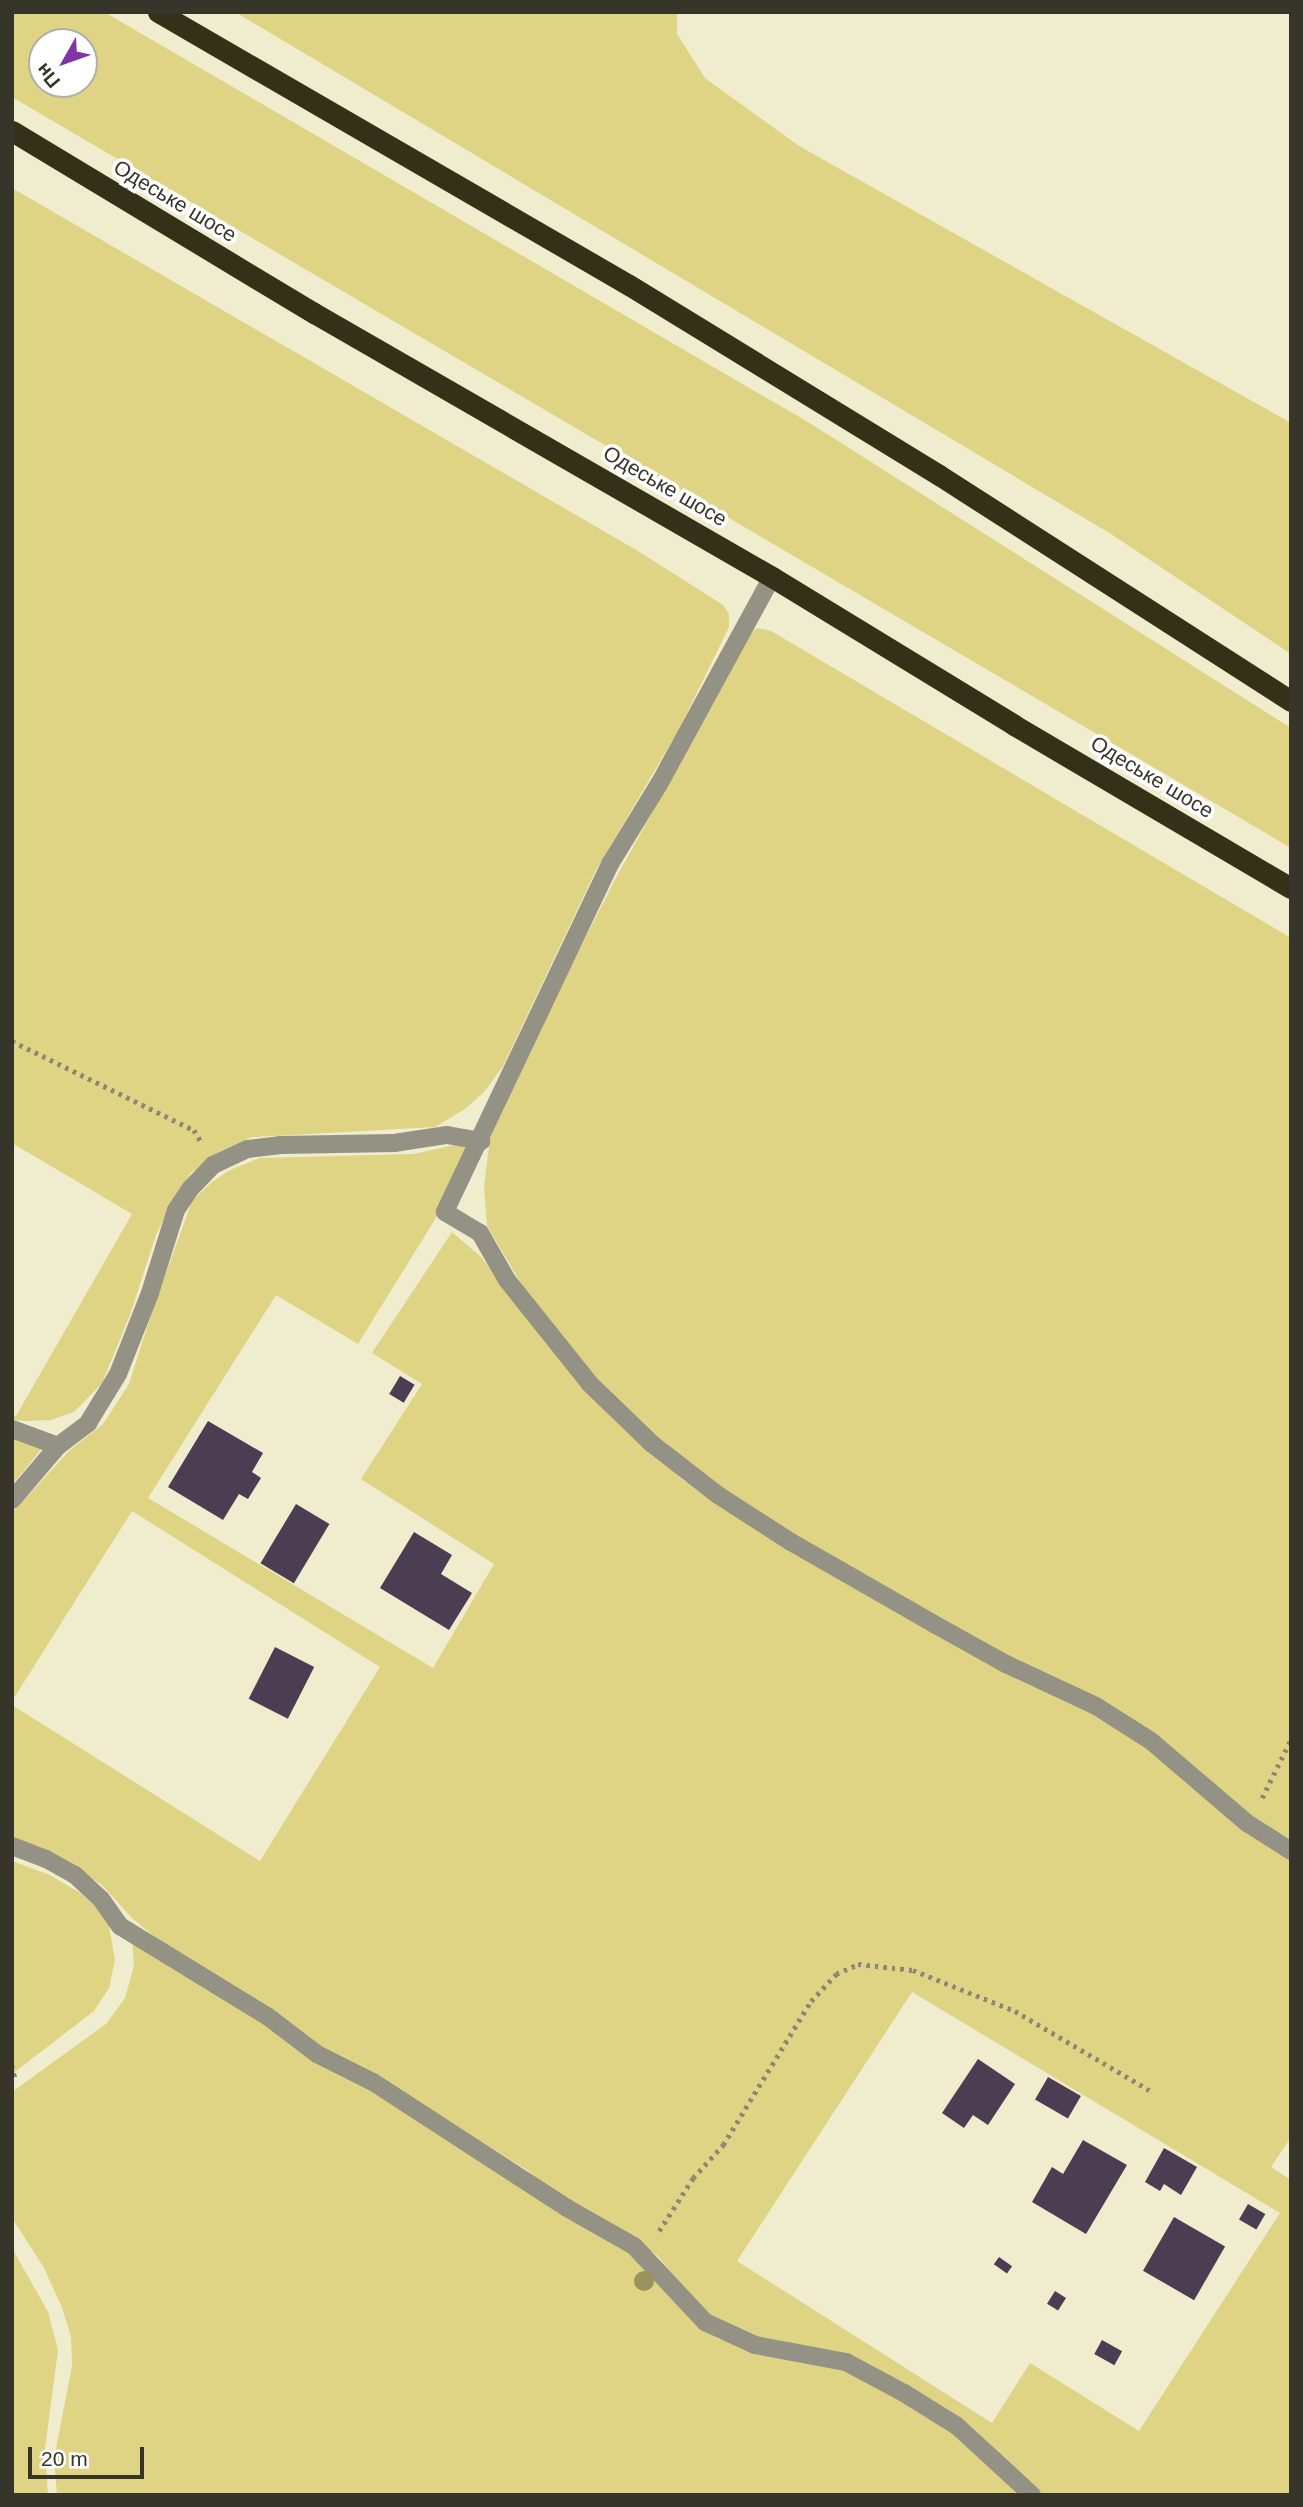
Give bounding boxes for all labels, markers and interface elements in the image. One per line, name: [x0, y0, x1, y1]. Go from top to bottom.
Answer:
north arrow: [28, 28, 98, 98]
text: Пн: [32, 59, 64, 92]
street label: Одеське шосе: [109, 154, 241, 248]
street label: Одеське шосе: [599, 440, 731, 532]
street label: Одеське шосе: [1086, 730, 1218, 824]
scale bar: [32, 2434, 147, 2478]
text: 20 m: [41, 2447, 88, 2470]

